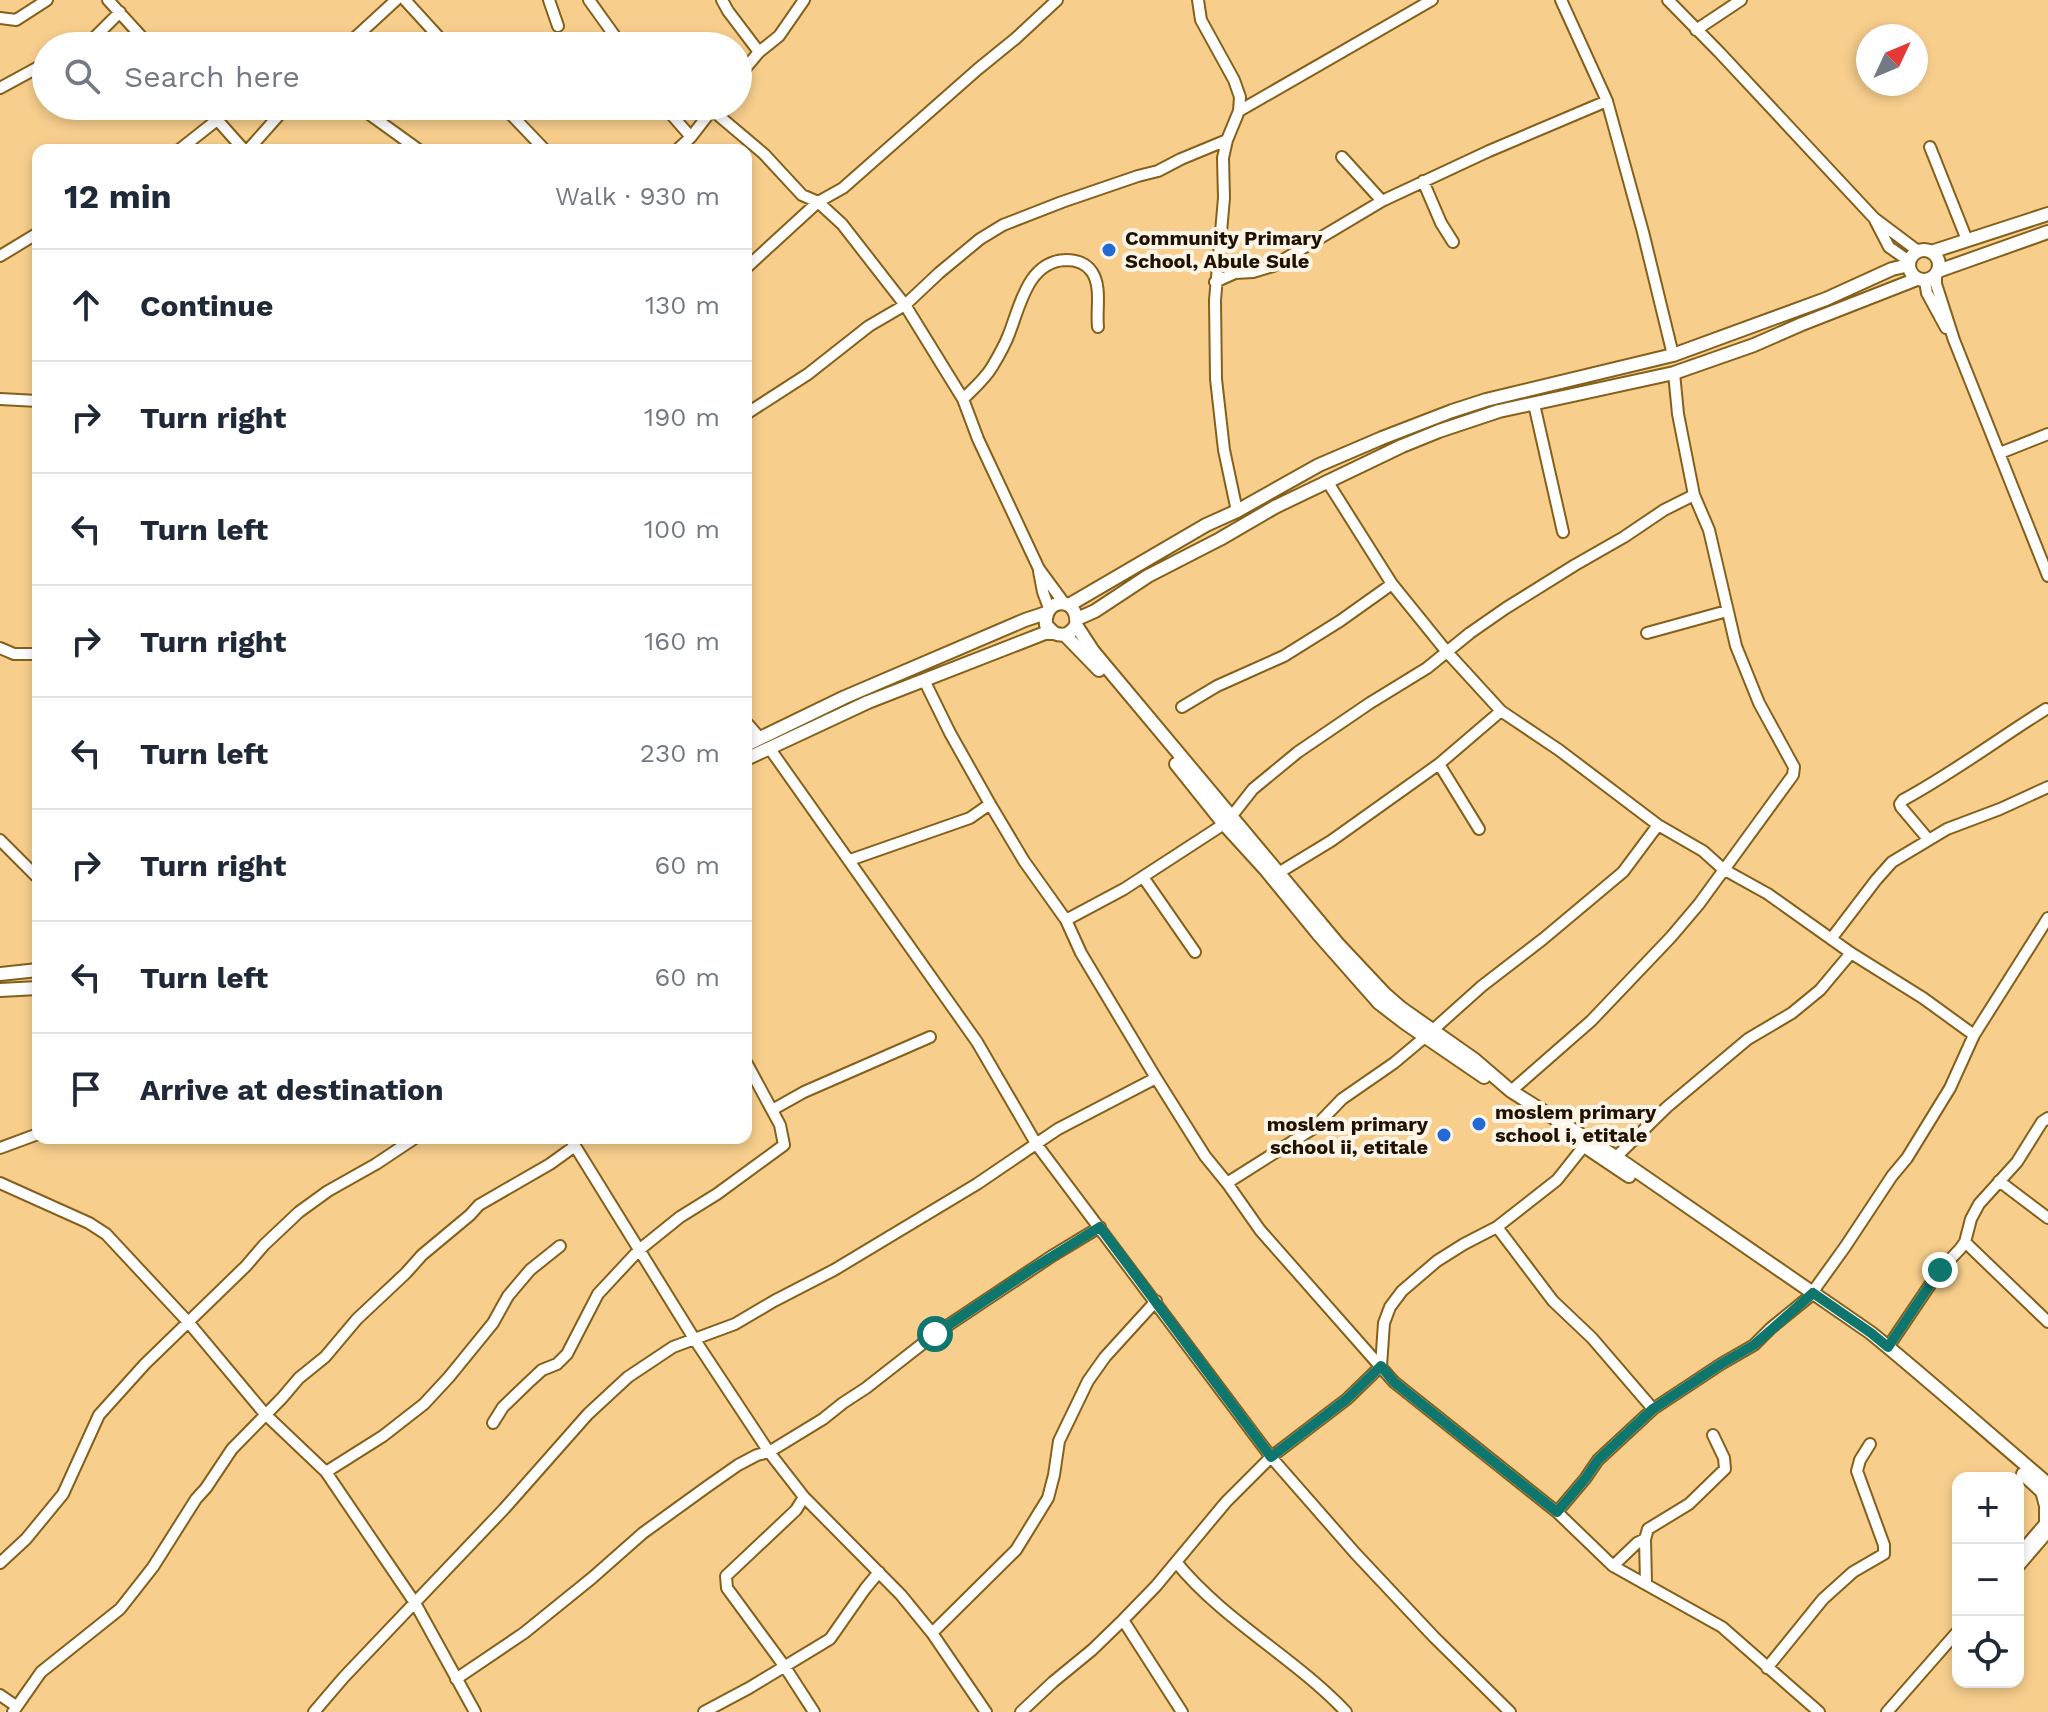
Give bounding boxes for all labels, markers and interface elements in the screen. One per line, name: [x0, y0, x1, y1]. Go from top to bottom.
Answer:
north arrow: [1856, 24, 1928, 96]
search box: [32, 32, 752, 120]
icon: search: [60, 54, 104, 98]
text: Search here: [124, 59, 300, 94]
text: 12 min: [64, 176, 172, 216]
text: Walk · 930 m: [555, 181, 720, 211]
place label: Community Primary School, Abule Sule: [1125, 226, 1323, 273]
marker: Community Primary School, Abule Sule: [1100, 241, 1118, 259]
icon: ahead: [64, 283, 108, 327]
text: Continue: [140, 288, 273, 323]
text: 130 m: [645, 290, 720, 320]
icon: right: [64, 395, 108, 439]
text: Turn right: [140, 400, 286, 435]
text: 190 m: [644, 402, 720, 432]
icon: left: [64, 507, 108, 551]
text: Turn left: [140, 512, 268, 547]
text: 100 m: [644, 514, 720, 544]
icon: right: [64, 619, 108, 663]
text: Turn right: [140, 624, 286, 659]
text: 160 m: [644, 626, 720, 656]
icon: left: [64, 731, 108, 775]
text: Turn left: [140, 736, 268, 771]
text: 230 m: [640, 738, 720, 768]
icon: right: [64, 843, 108, 887]
text: Turn right: [140, 848, 286, 883]
text: 60 m: [654, 850, 720, 880]
icon: left: [64, 955, 108, 999]
text: Turn left: [140, 960, 268, 995]
text: 60 m: [654, 962, 720, 992]
icon: arrive: [64, 1067, 108, 1111]
text: Arrive at destination: [140, 1072, 444, 1107]
place label: moslem primary school i, etitale: [1495, 1100, 1657, 1147]
place label: moslem primary school ii, etitale: [1267, 1112, 1429, 1159]
marker: moslem primary school i, etitale: [1470, 1115, 1488, 1133]
marker: moslem primary school ii, etitale: [1435, 1126, 1453, 1144]
route end: [1922, 1252, 1958, 1288]
route start: [917, 1316, 953, 1352]
map controls: [1952, 1472, 2024, 1688]
button: +: [1952, 1472, 2024, 1544]
button: −: [1952, 1544, 2024, 1616]
button: locate: [1952, 1616, 2024, 1688]

